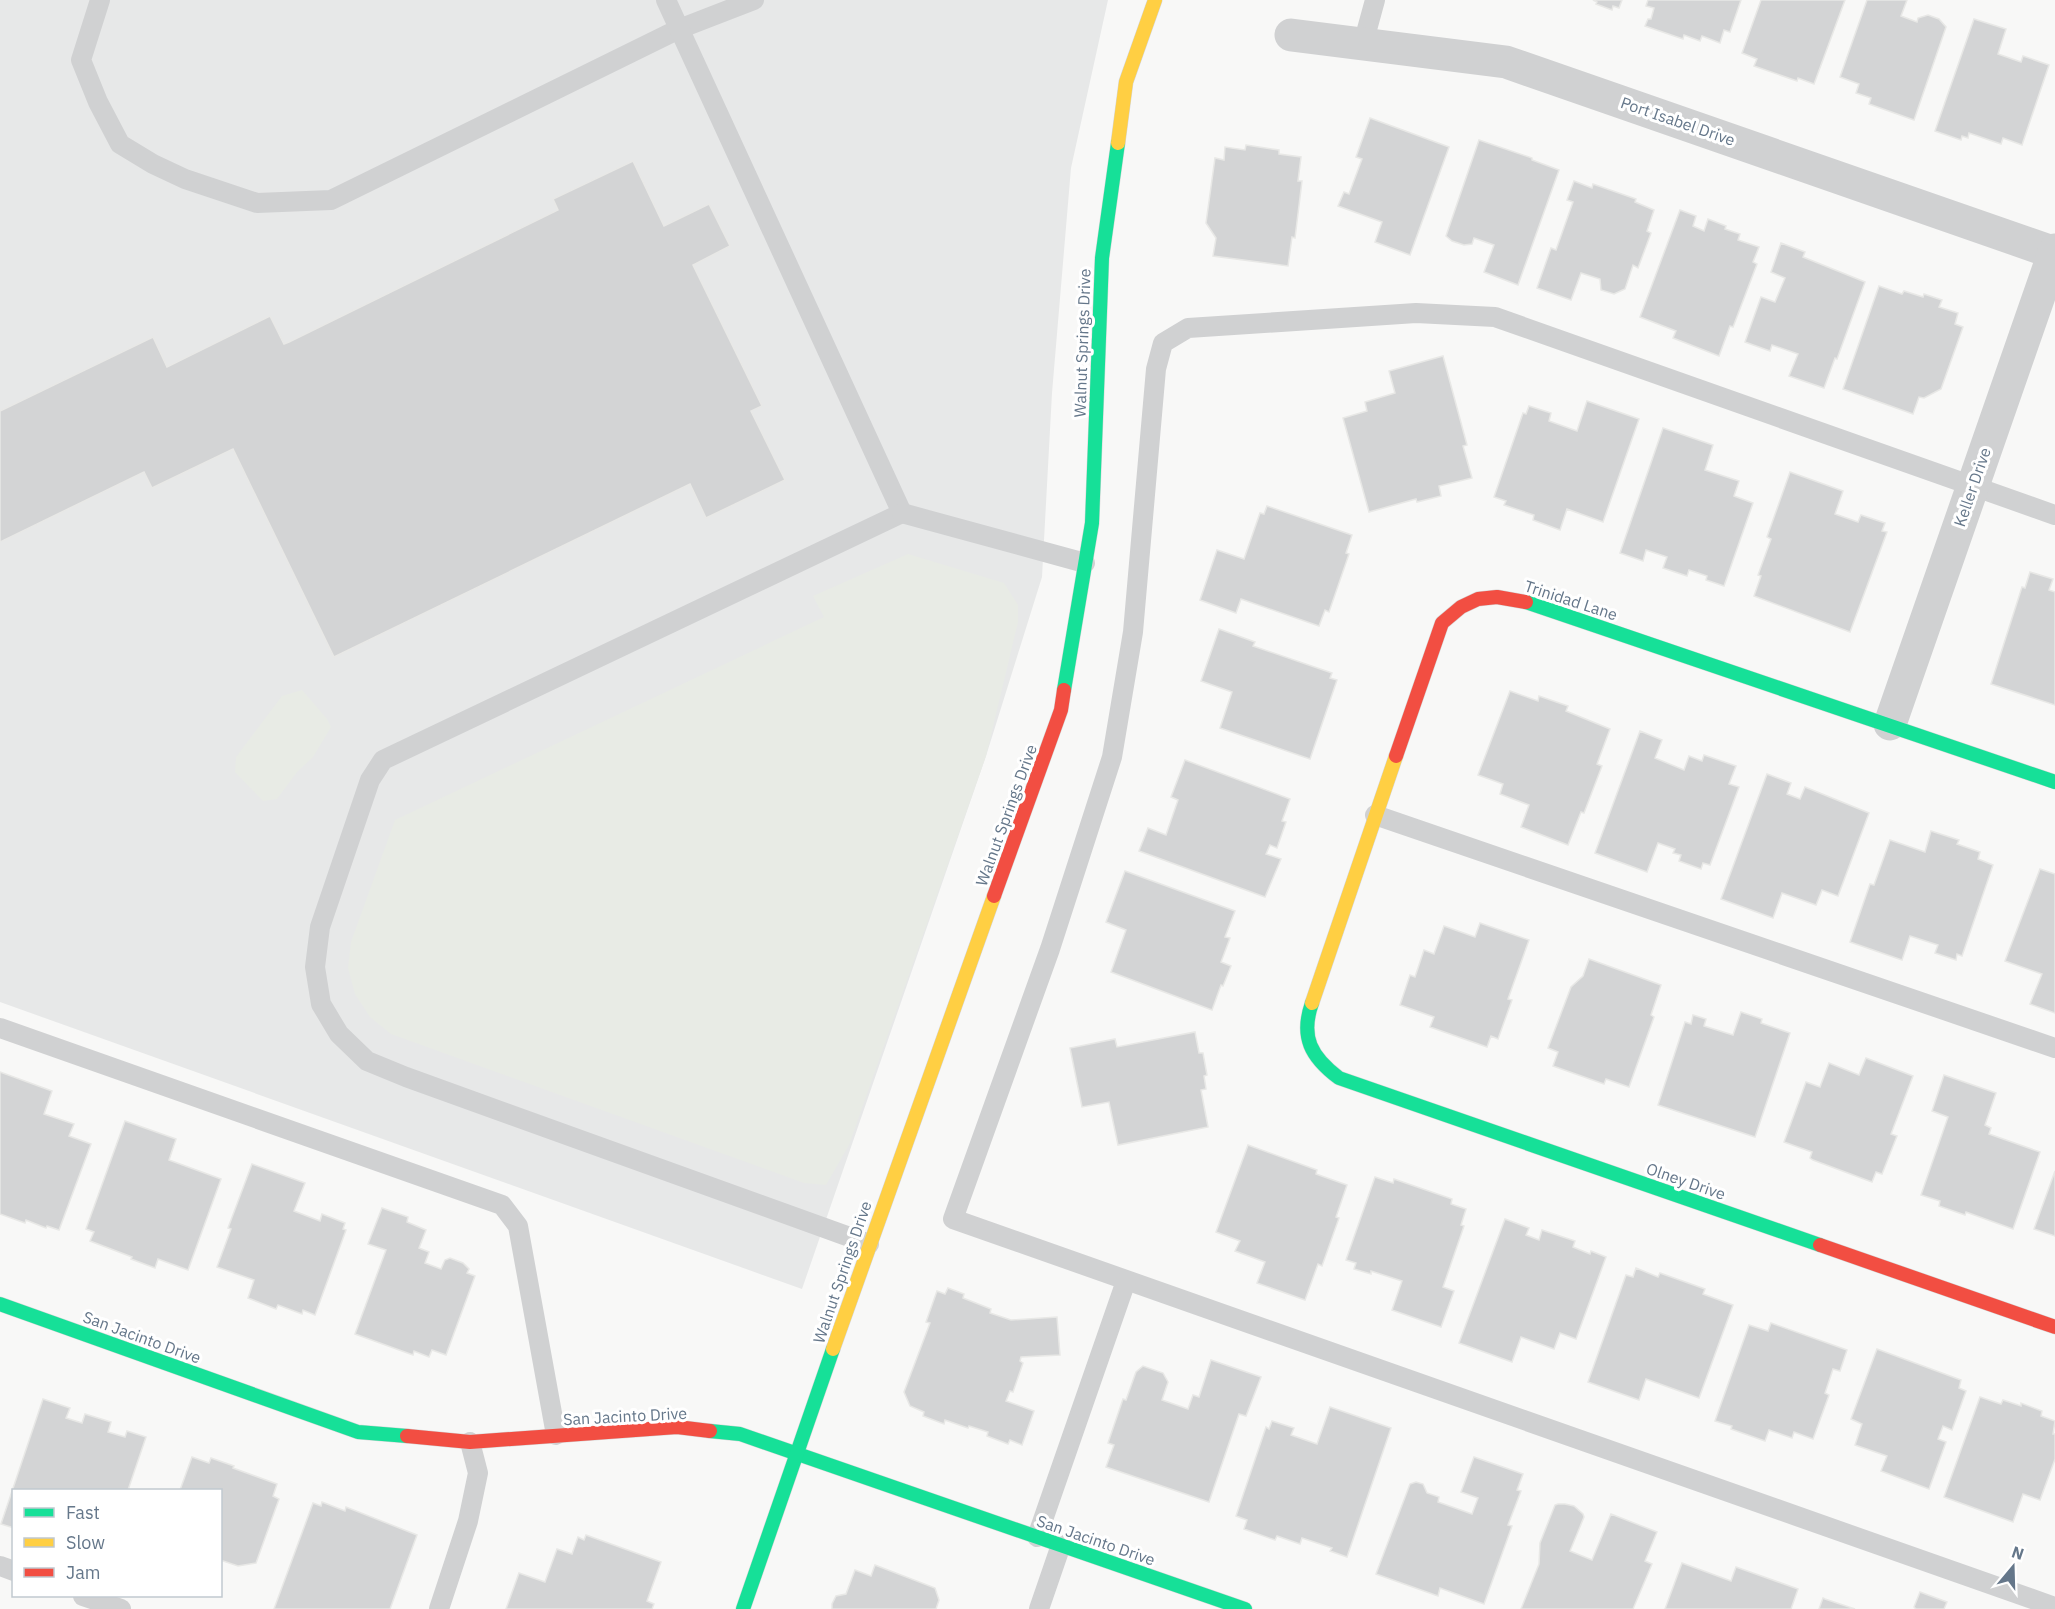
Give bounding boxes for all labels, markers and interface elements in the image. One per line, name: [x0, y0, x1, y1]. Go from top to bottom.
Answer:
street label: Port Isabel Drive: [1618, 92, 1738, 150]
street label: Walnut Springs Drive: [1069, 268, 1095, 418]
street label: Keller Drive: [1949, 444, 1995, 529]
street label: Trinidad Lane: [1522, 576, 1620, 625]
street label: Walnut Springs Drive: [971, 741, 1041, 889]
street label: Olney Drive: [1644, 1158, 1728, 1204]
street label: Walnut Springs Drive: [808, 1198, 876, 1346]
street label: San Jacinto Drive: [80, 1306, 204, 1368]
street label: San Jacinto Drive: [563, 1403, 688, 1429]
legend: [12, 1489, 222, 1597]
text: Fast: [66, 1501, 100, 1524]
street label: San Jacinto Drive: [1034, 1510, 1158, 1570]
text: Slow: [66, 1531, 105, 1554]
north arrow: [1983, 1537, 2043, 1597]
text: N: [2009, 1541, 2027, 1564]
text: Jam: [66, 1561, 101, 1584]

